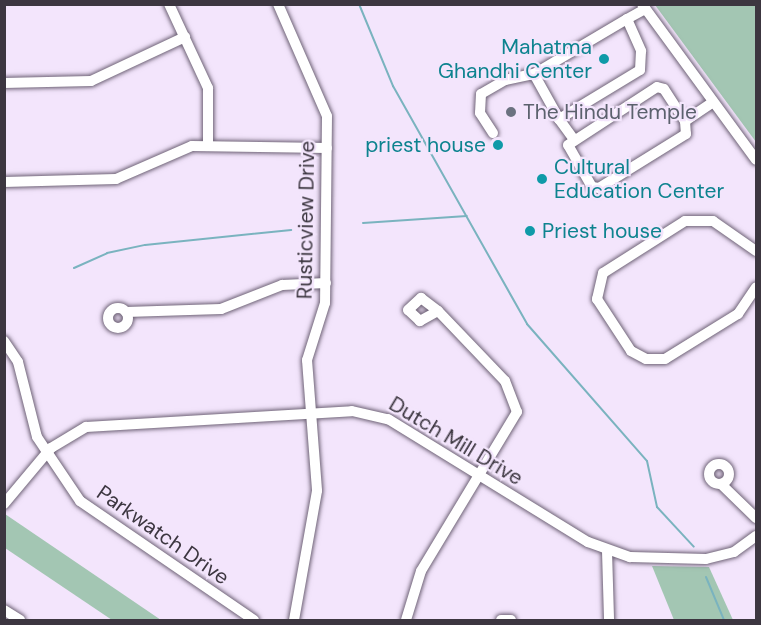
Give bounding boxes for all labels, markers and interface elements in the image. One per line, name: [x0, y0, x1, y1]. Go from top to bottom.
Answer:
place label: Mahatma Ghandhi Center: [438, 34, 592, 84]
marker: Mahatma Ghandhi Center: [597, 52, 611, 66]
place label: The Hindu Temple: [523, 99, 697, 125]
marker: The Hindu Temple: [504, 105, 518, 119]
place label: priest house: [365, 132, 486, 158]
marker: priest house: [491, 138, 505, 152]
street label: Rusticview Drive: [292, 141, 320, 299]
place label: Cultural Education Center: [554, 154, 724, 204]
marker: Cultural Education Center: [535, 172, 549, 186]
place label: Priest house: [542, 218, 662, 244]
marker: Priest house: [523, 224, 537, 238]
street label: Dutch Mill Drive: [385, 391, 527, 491]
street label: Parkwatch Drive: [92, 480, 234, 590]

